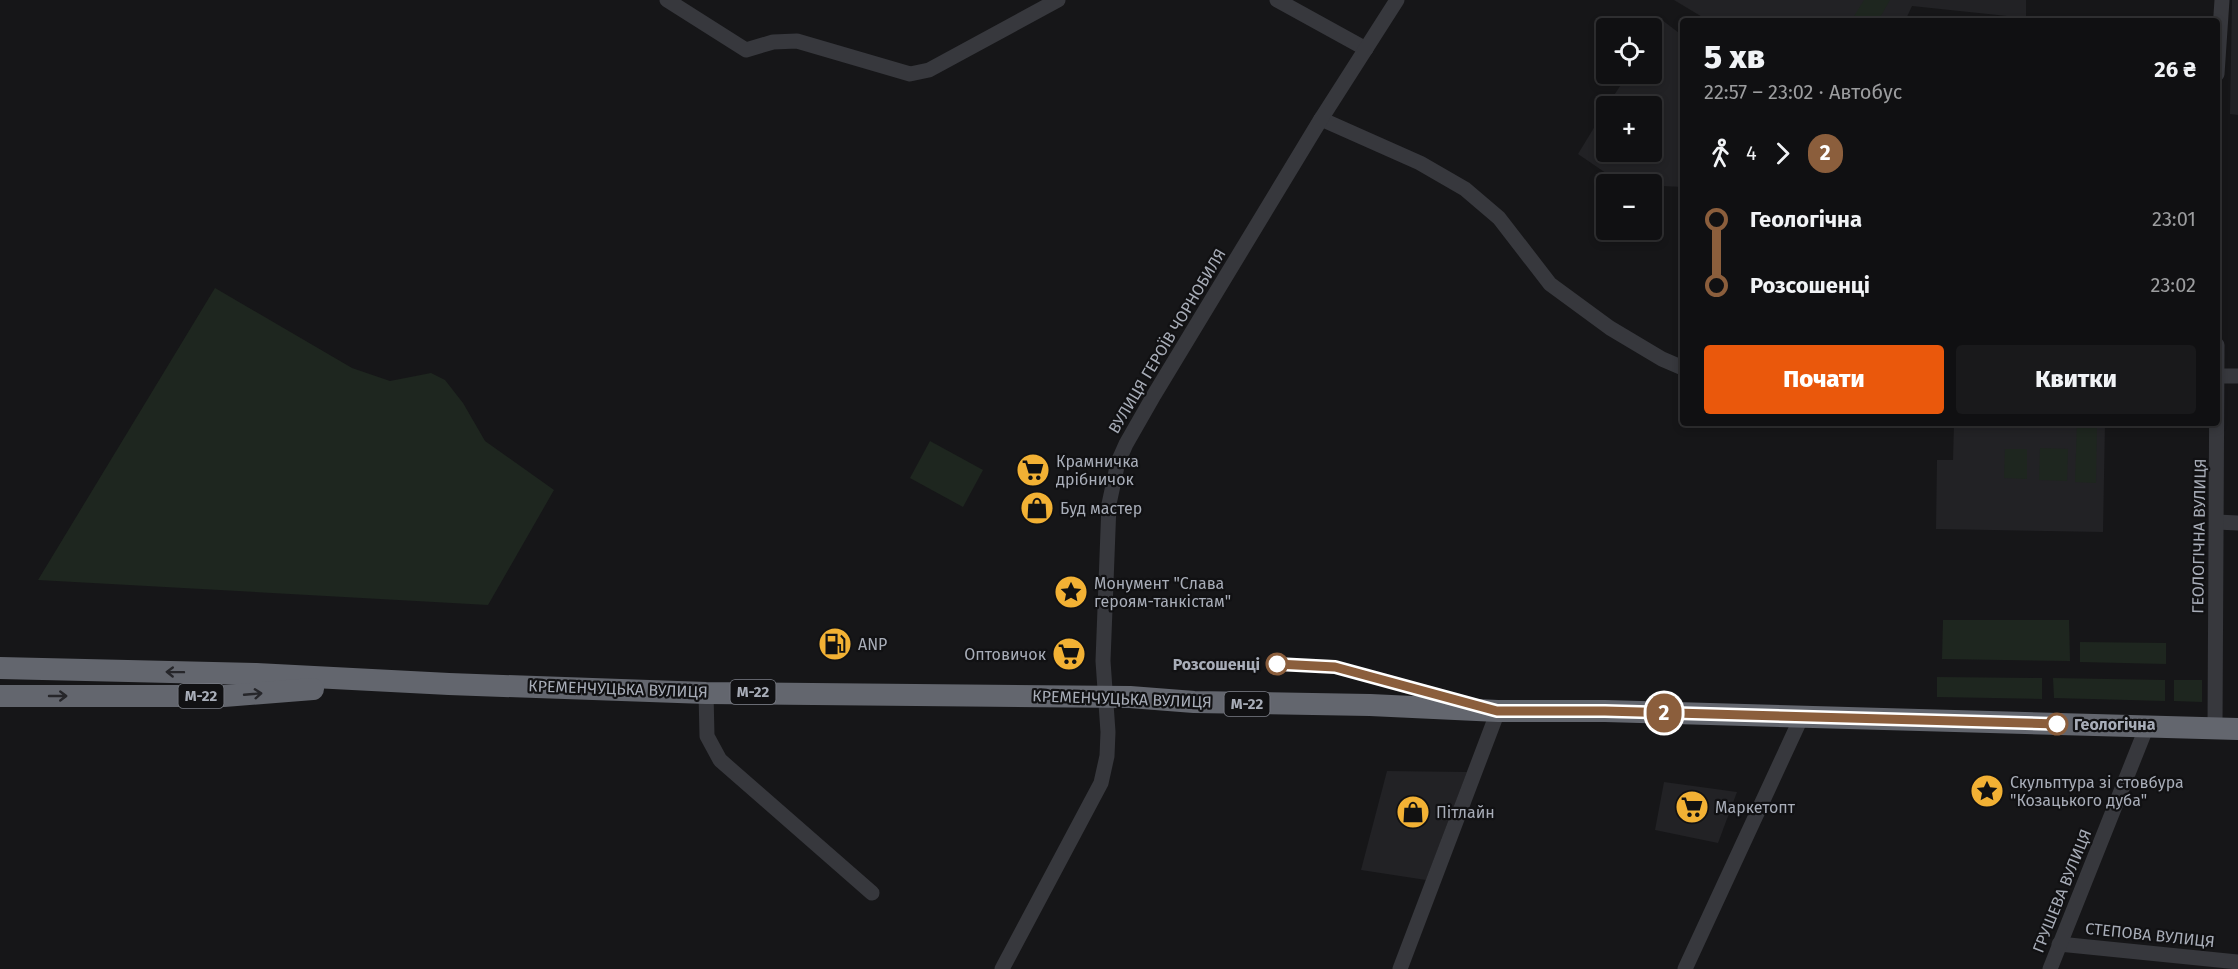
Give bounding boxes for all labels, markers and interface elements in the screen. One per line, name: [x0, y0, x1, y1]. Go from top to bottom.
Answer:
map controls: [1596, 18, 1662, 240]
button: locate: [1596, 18, 1662, 84]
text: 5 хв: [1704, 37, 1765, 77]
text: 26 ₴: [2154, 56, 2196, 83]
text: 22:57 – 23:02 · Автобус: [1704, 80, 1902, 104]
button: +: [1596, 96, 1662, 162]
icon: walk: [1704, 137, 1737, 170]
icon: forward: [1766, 137, 1799, 170]
text: 2: [1820, 140, 1831, 166]
text: 4: [1746, 141, 1757, 165]
button: −: [1596, 174, 1662, 240]
text: Геологічна: [1750, 206, 1862, 233]
text: 23:01: [2152, 207, 2196, 231]
street label: ВУЛИЦЯ ГЕРОЇВ ЧОРНОБИЛЯ: [1104, 245, 1230, 437]
text: Розсошенці: [1750, 272, 1870, 299]
text: 23:02: [2151, 273, 2196, 297]
button: Почати: [1704, 345, 1944, 414]
button: Квитки: [1956, 345, 2196, 414]
supermarket icon: Крамничка дрібничок: [1015, 452, 1051, 488]
place label: Крамничка дрібничок: [1056, 452, 1139, 489]
street label: ГЕОЛОГІЧНА ВУЛИЦЯ: [2188, 458, 2210, 614]
shop icon: Буд мастер: [1019, 490, 1055, 526]
place label: Буд мастер: [1060, 499, 1142, 518]
place icon: Монумент "Слава героям-танкістам": [1053, 574, 1089, 610]
place label: Монумент "Слава героям-танкістам": [1094, 574, 1231, 611]
fuel station icon: ANP: [817, 626, 853, 662]
place label: ANP: [858, 635, 887, 654]
supermarket icon: Оптовичок: [1051, 636, 1087, 672]
place label: Оптовичок: [964, 645, 1047, 664]
marker: Розсошенці: [1266, 653, 1288, 675]
place label: Розсошенці: [1173, 655, 1260, 674]
one-way arrow: [166, 666, 186, 678]
street label: КРЕМЕНЧУЦЬКА ВУЛИЦЯ: [528, 676, 708, 702]
road number: М-22: [730, 680, 776, 704]
road number: М-22: [178, 684, 224, 708]
street label: КРЕМЕНЧУЦЬКА ВУЛИЦЯ: [1032, 686, 1212, 712]
one-way arrow: [243, 688, 263, 699]
one-way arrow: [48, 690, 68, 702]
road number: М-22: [1224, 692, 1270, 716]
line badge: 2: [1644, 694, 1684, 732]
text: 2: [1659, 700, 1669, 726]
marker: Геологічна: [2046, 713, 2068, 735]
place label: Геологічна: [2074, 715, 2156, 734]
place icon: Скульптура зі стовбура "Козацького дуба": [1969, 773, 2005, 809]
place label: Скульптура зі стовбура "Козацького дуба": [2010, 773, 2184, 810]
supermarket icon: Маркетопт: [1674, 789, 1710, 825]
shop icon: Пітлайн: [1395, 794, 1431, 830]
place label: Маркетопт: [1715, 798, 1796, 817]
place label: Пітлайн: [1436, 803, 1495, 822]
street label: ГРУШЕВА ВУЛИЦЯ: [2029, 826, 2095, 956]
street label: СТЕПОВА ВУЛИЦЯ: [2084, 919, 2216, 951]

